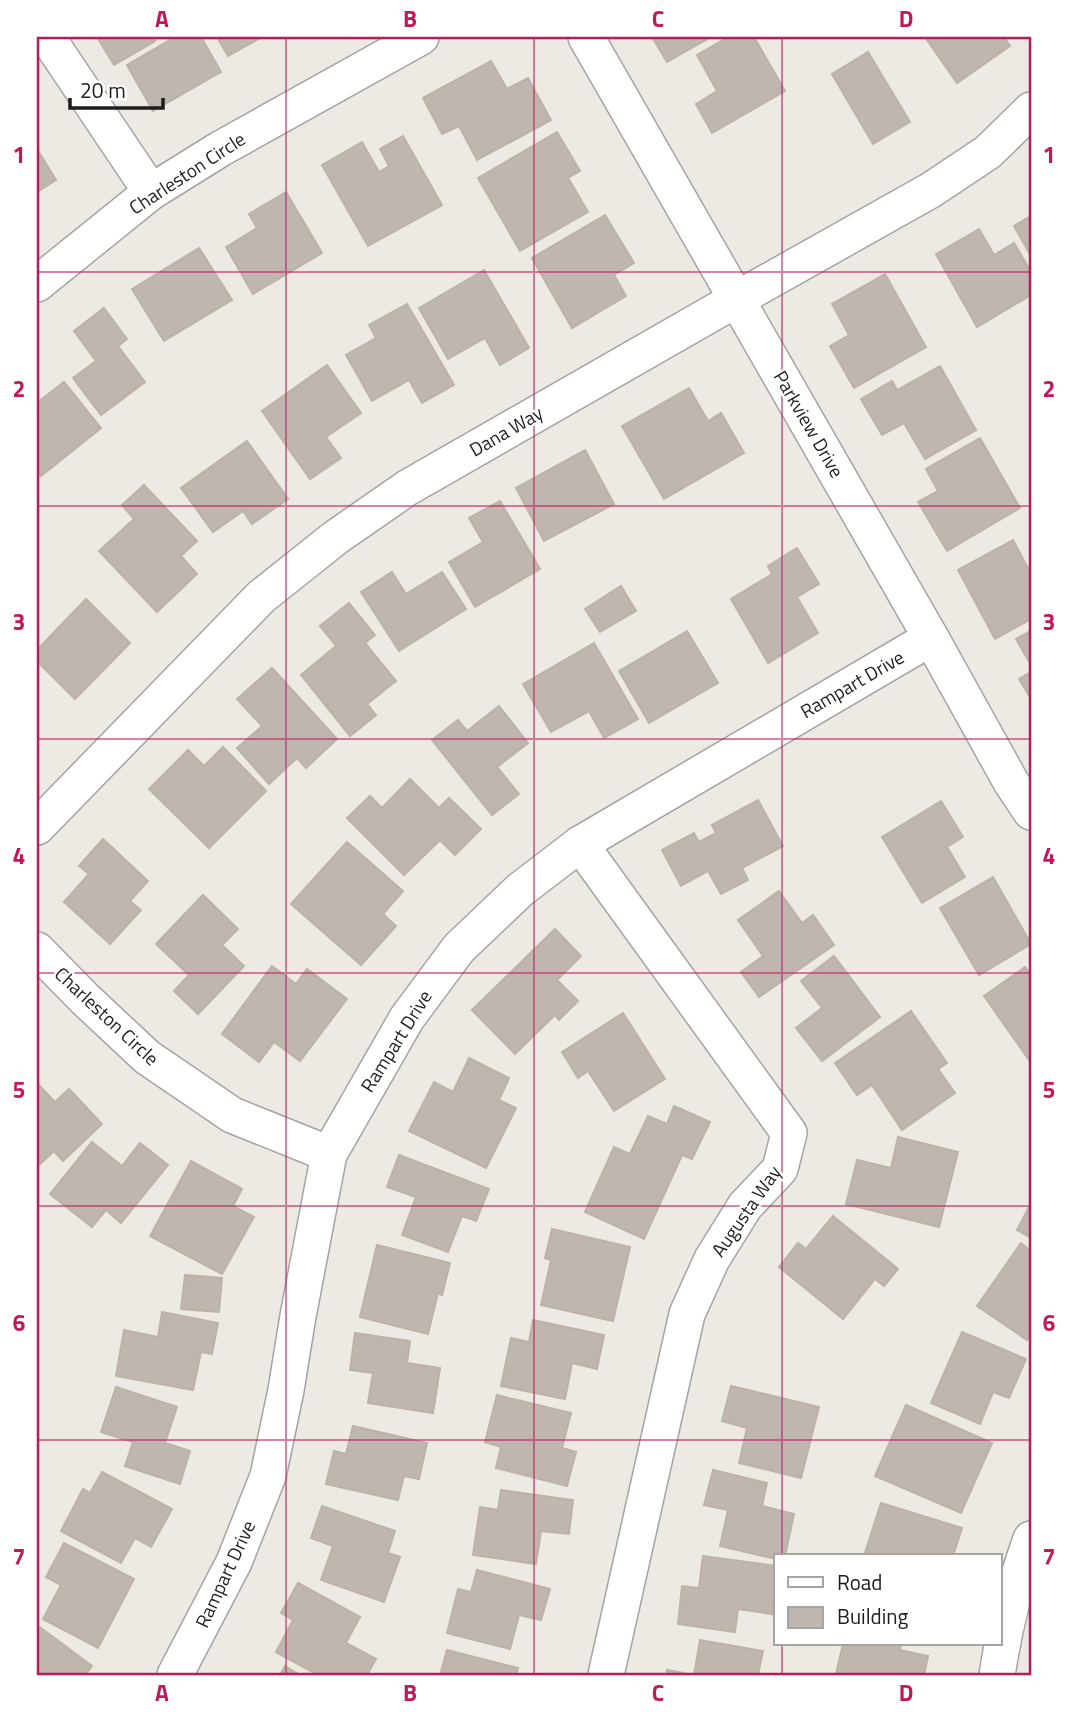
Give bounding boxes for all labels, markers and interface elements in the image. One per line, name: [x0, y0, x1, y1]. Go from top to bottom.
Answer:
text: A: [155, 1, 169, 36]
text: B: [403, 1, 417, 36]
text: C: [652, 1, 664, 36]
text: D: [899, 1, 913, 36]
scale bar: [70, 66, 163, 110]
text: 20 m: [80, 74, 126, 106]
street label: Charleston Circle: [123, 124, 251, 221]
text: 1: [13, 137, 25, 172]
text: 1: [1043, 137, 1055, 172]
street label: Parkview Drive: [767, 365, 852, 483]
text: 2: [13, 371, 25, 406]
text: 2: [1043, 371, 1055, 406]
street label: Dana Way: [464, 398, 548, 463]
text: 3: [13, 604, 25, 639]
text: 3: [1043, 604, 1055, 639]
street label: Rampart Drive: [794, 642, 909, 725]
text: 4: [13, 838, 25, 873]
text: 4: [1043, 838, 1055, 873]
street label: Charleston Circle: [49, 959, 166, 1072]
street label: Rampart Drive: [353, 984, 439, 1097]
text: 5: [13, 1072, 25, 1107]
text: 5: [1043, 1072, 1055, 1107]
street label: Augusta Way: [703, 1159, 788, 1262]
text: 6: [13, 1305, 26, 1340]
text: 6: [1043, 1305, 1056, 1340]
street label: Rampart Drive: [187, 1515, 262, 1632]
text: 7: [13, 1539, 25, 1574]
text: 7: [1043, 1539, 1055, 1574]
legend: [774, 1554, 1002, 1646]
text: Road: [837, 1566, 882, 1598]
text: Building: [837, 1600, 909, 1632]
text: A: [155, 1675, 169, 1710]
text: B: [403, 1675, 417, 1710]
text: C: [652, 1675, 664, 1710]
text: D: [899, 1675, 913, 1710]

